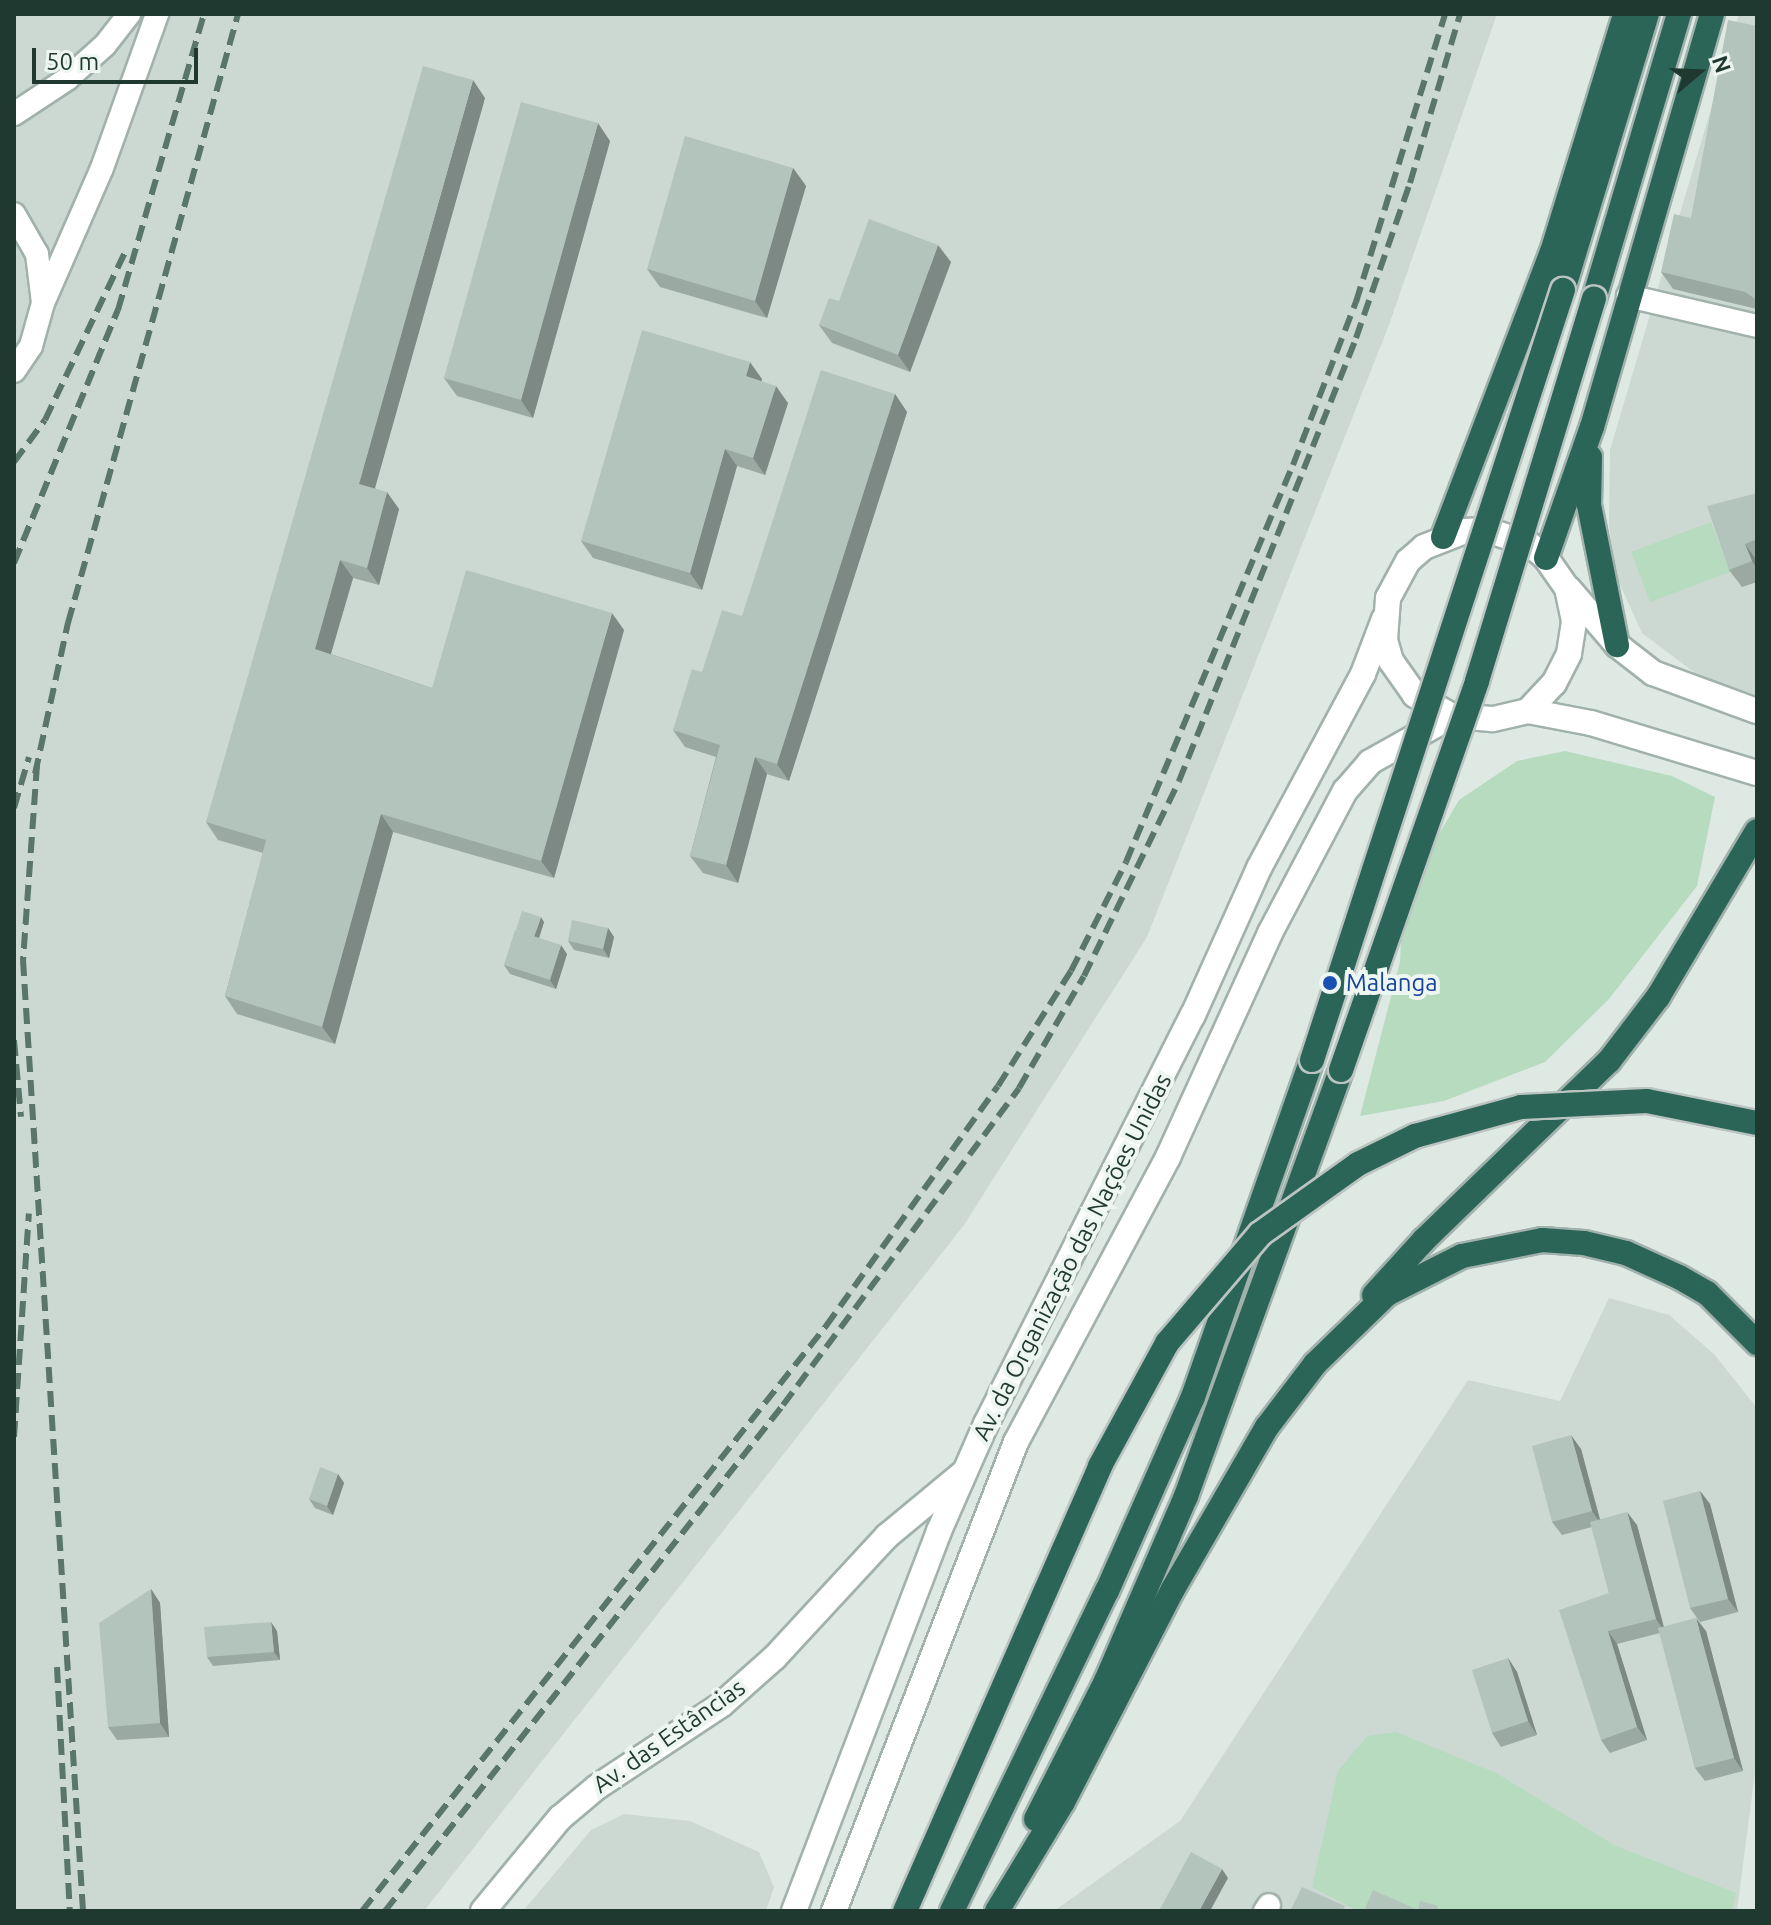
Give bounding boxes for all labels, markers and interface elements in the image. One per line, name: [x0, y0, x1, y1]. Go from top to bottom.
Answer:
scale bar: [36, 32, 202, 82]
north arrow: [1659, 32, 1739, 112]
text: 50 m: [46, 48, 99, 75]
text: N: [1708, 52, 1737, 76]
place label: Malanga: [1346, 969, 1438, 997]
marker: Malanga: [1321, 974, 1339, 992]
street label: Av. da Organização das Nações Unidas: [967, 1069, 1177, 1445]
street label: Av. das Estâncias: [587, 1673, 751, 1799]

